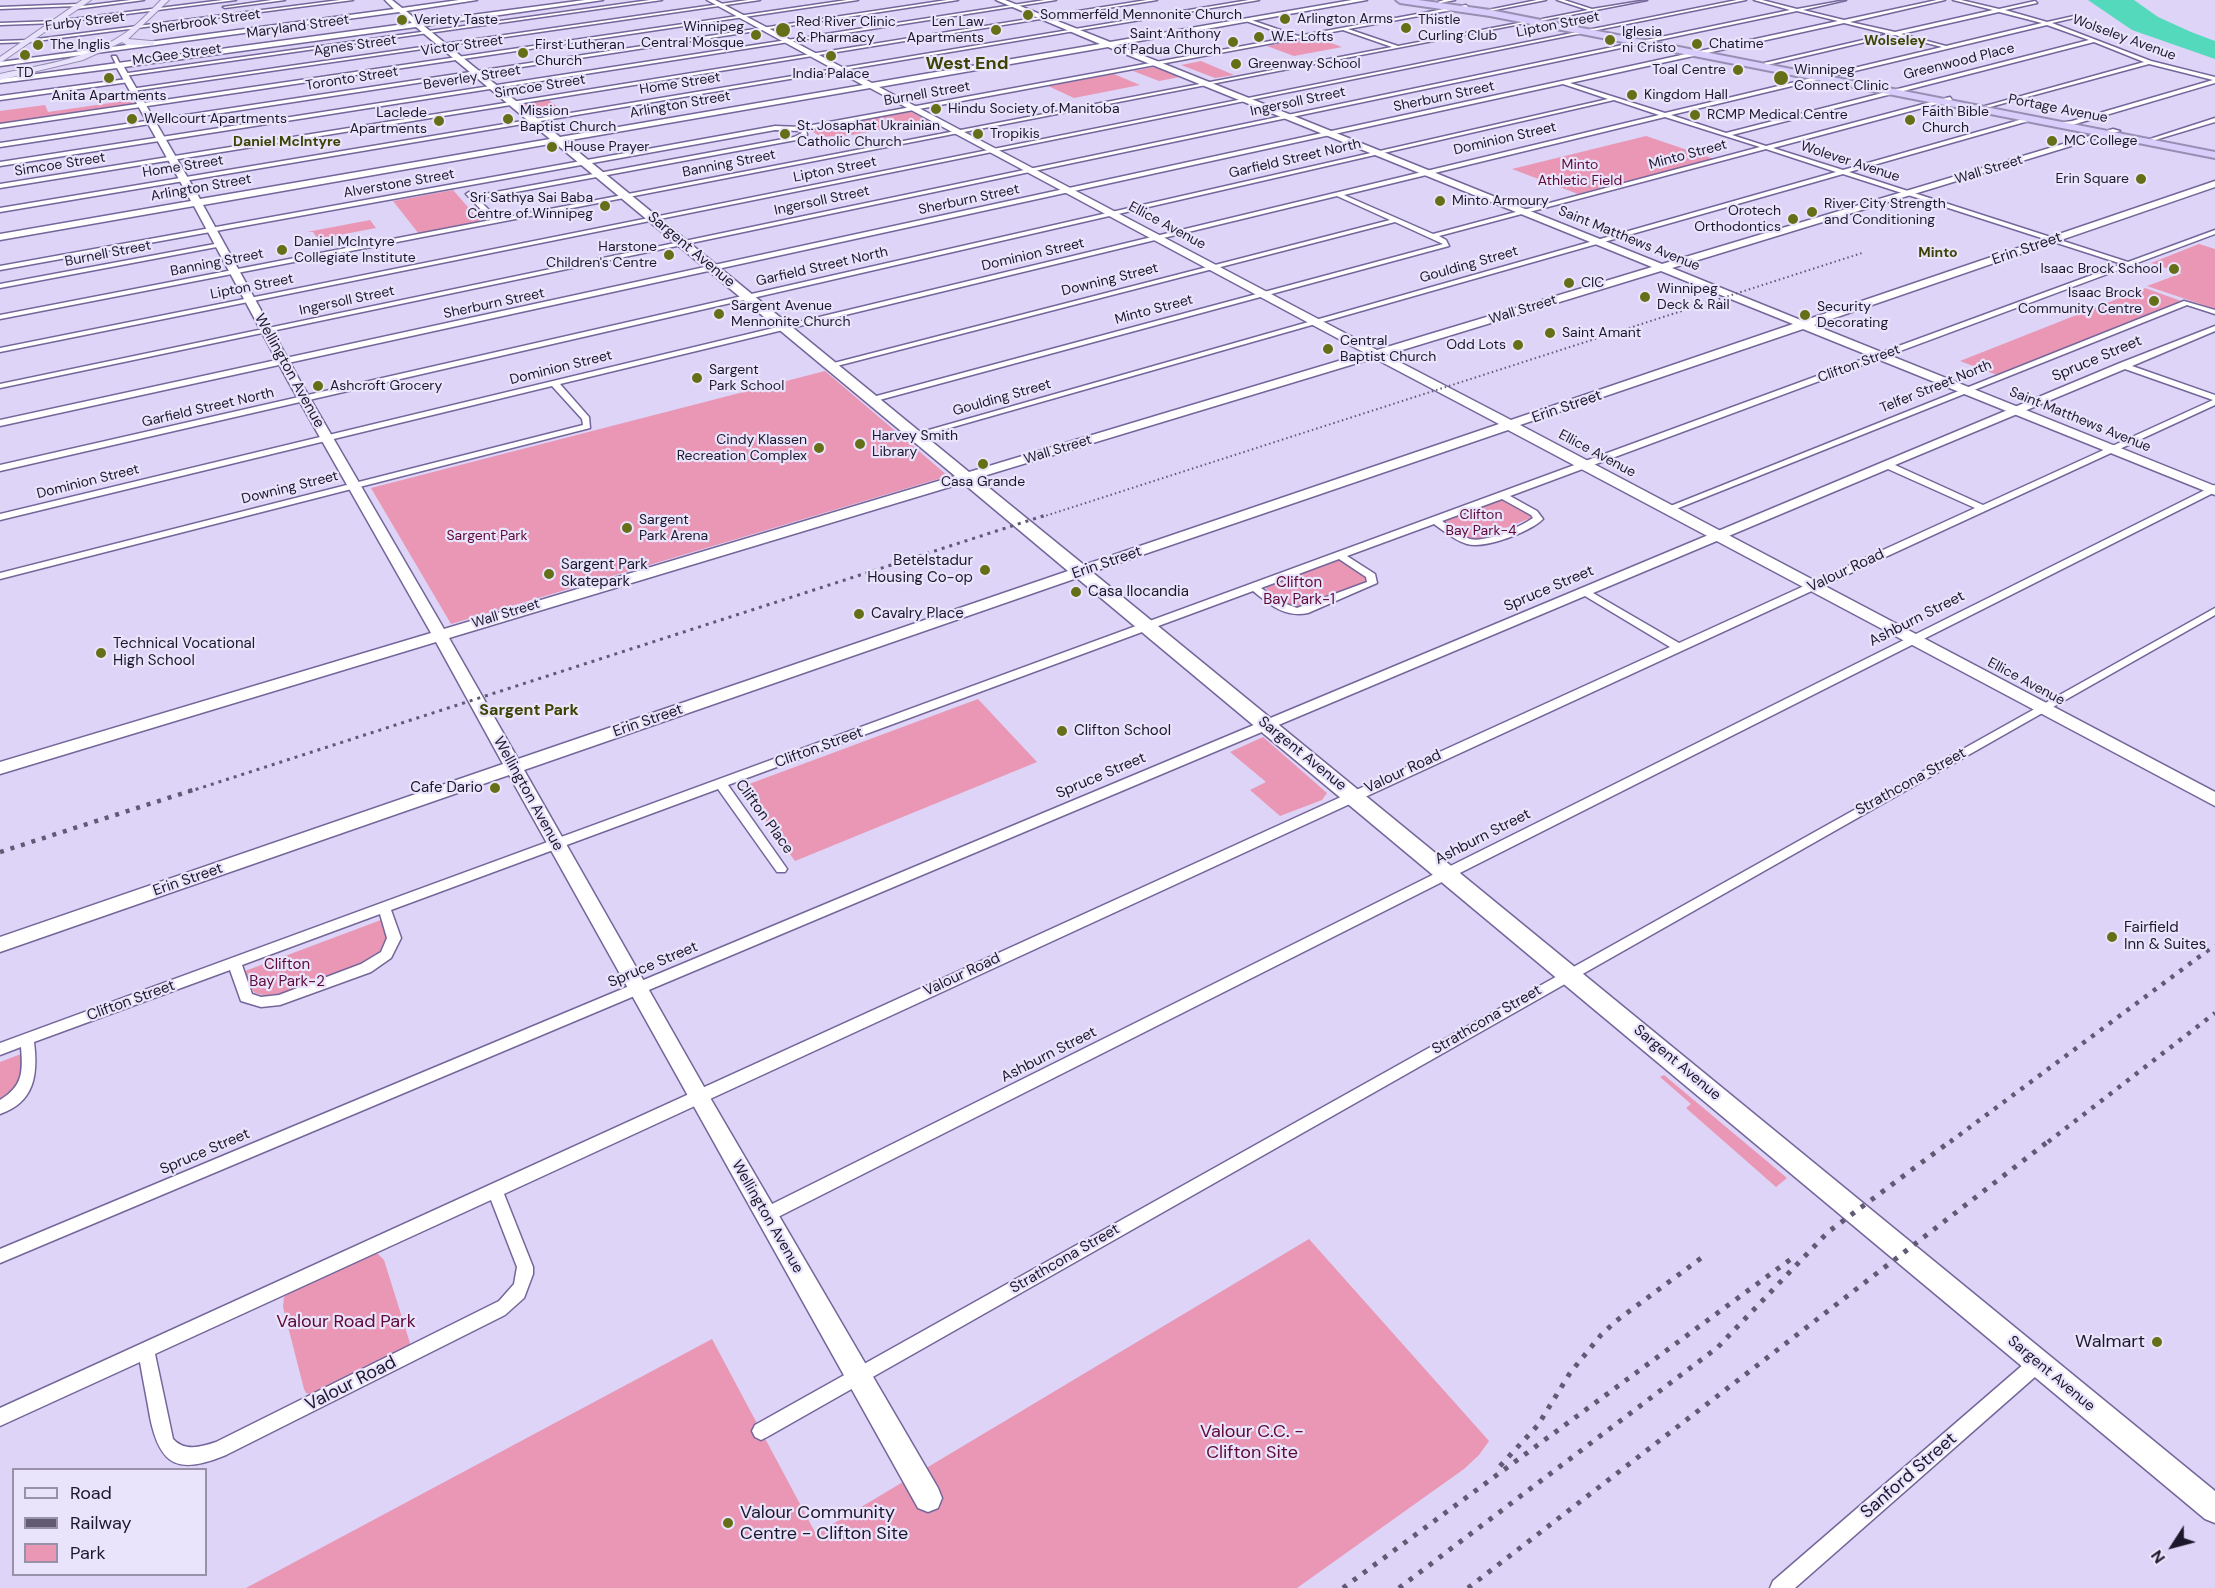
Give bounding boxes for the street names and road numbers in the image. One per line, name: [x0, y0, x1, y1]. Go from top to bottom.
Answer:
street label: Sherbrook Street: [150, 6, 262, 38]
street label: Furby Street: [44, 9, 126, 35]
street label: Lipton Street: [1515, 9, 1601, 41]
street label: Maryland Street: [246, 11, 350, 43]
street label: Wolseley Avenue: [2070, 11, 2178, 65]
street label: Agnes Street: [312, 32, 398, 60]
street label: Victor Street: [420, 32, 504, 60]
street label: McGee Street: [131, 40, 223, 70]
street label: Greenwood Place: [1902, 40, 2016, 84]
street label: Beverley Street: [422, 62, 522, 94]
street label: Toronto Street: [305, 63, 399, 95]
street label: Home Street: [638, 69, 722, 99]
street label: Simcoe Street: [493, 72, 587, 102]
street label: Burnell Street: [883, 78, 971, 110]
street label: Sherburn Street: [1392, 78, 1496, 116]
street label: Ingersoll Street: [1249, 84, 1347, 120]
street label: Arlington Street: [628, 88, 732, 122]
street label: Portage Avenue: [2007, 91, 2109, 127]
street label: Dominion Street: [1452, 119, 1558, 159]
street label: Garfield Street North: [1227, 136, 1363, 182]
street label: Minto Street: [1647, 137, 1729, 173]
street label: Wolever Avenue: [1798, 138, 1902, 186]
street label: Banning Street: [681, 147, 777, 181]
street label: Simcoe Street: [13, 150, 107, 180]
street label: Home Street: [141, 152, 225, 182]
street label: Wall Street: [1953, 152, 2025, 188]
street label: Lipton Street: [792, 154, 878, 186]
street label: Alverstone Street: [342, 166, 456, 202]
street label: Arlington Street: [149, 171, 253, 205]
street label: Sherburn Street: [917, 181, 1021, 219]
street label: Ingersoll Street: [773, 183, 871, 219]
street label: Ellice Avenue: [1126, 199, 1208, 253]
street label: Saint Matthews Avenue: [1556, 203, 1702, 275]
street label: Sargent Avenue: [644, 208, 738, 292]
street label: Erin Street: [1990, 229, 2064, 269]
street label: Dominion Street: [980, 235, 1086, 275]
street label: Burnell Street: [64, 237, 152, 271]
street label: Goulding Street: [1418, 243, 1520, 287]
street label: Garfield Street North: [754, 244, 890, 290]
street label: Banning Street: [169, 246, 265, 280]
street label: Downing Street: [1060, 260, 1160, 300]
street label: Lipton Street: [209, 271, 295, 303]
street label: Ingersoll Street: [298, 283, 396, 319]
street label: Sherburn Street: [442, 285, 546, 323]
street label: Minto Street: [1113, 292, 1195, 328]
street label: Wall Street: [1487, 292, 1559, 328]
street label: Wellington Avenue: [250, 311, 328, 431]
street label: Spruce Street: [2049, 332, 2145, 386]
street label: Clifton Street: [1816, 341, 1902, 387]
street label: Dominion Street: [508, 347, 614, 389]
street label: Telfer Street North: [1878, 357, 1994, 417]
street label: Goulding Street: [951, 376, 1053, 420]
street label: Saint Matthews Avenue: [2007, 384, 2153, 456]
street label: Garfield Street North: [140, 385, 276, 431]
street label: Erin Street: [1530, 387, 1604, 427]
street label: Ellice Avenue: [1556, 427, 1638, 481]
street label: Wall Street: [1022, 432, 1094, 468]
street label: Dominion Street: [35, 461, 141, 503]
street label: Downing Street: [240, 468, 340, 508]
street label: Erin Street: [1070, 543, 1144, 583]
street label: Valour Road: [1805, 545, 1887, 597]
street label: Spruce Street: [1501, 562, 1597, 616]
street label: Ashburn Street: [1866, 587, 1968, 651]
street label: Wall Street: [470, 596, 542, 632]
street label: Ellice Avenue: [1985, 655, 2067, 709]
street label: Erin Street: [611, 701, 685, 741]
street label: Sargent Avenue: [1254, 713, 1350, 795]
street label: Clifton Street: [772, 724, 866, 772]
street label: Wellington Avenue: [489, 734, 567, 854]
street label: Strathcona Street: [1853, 744, 1969, 820]
street label: Valour Road: [1362, 746, 1444, 798]
street label: Spruce Street: [1053, 749, 1149, 803]
street label: Clifton Place: [731, 776, 797, 858]
street label: Ashburn Street: [1432, 805, 1534, 869]
street label: Erin Street: [151, 860, 225, 900]
street label: Spruce Street: [605, 938, 701, 992]
street label: Valour Road: [921, 949, 1003, 1001]
street label: Clifton Street: [84, 977, 178, 1025]
street label: Strathcona Street: [1429, 981, 1545, 1059]
street label: Sargent Avenue: [1630, 1021, 1724, 1105]
street label: Ashburn Street: [998, 1023, 1100, 1087]
street label: Spruce Street: [157, 1125, 253, 1179]
street label: Wellington Avenue: [727, 1157, 807, 1277]
street label: Strathcona Street: [1007, 1220, 1123, 1298]
street label: Sargent Avenue: [2004, 1332, 2098, 1416]
street label: Valour Road: [302, 1352, 400, 1416]
street label: Sanford Street: [1856, 1428, 1962, 1524]

